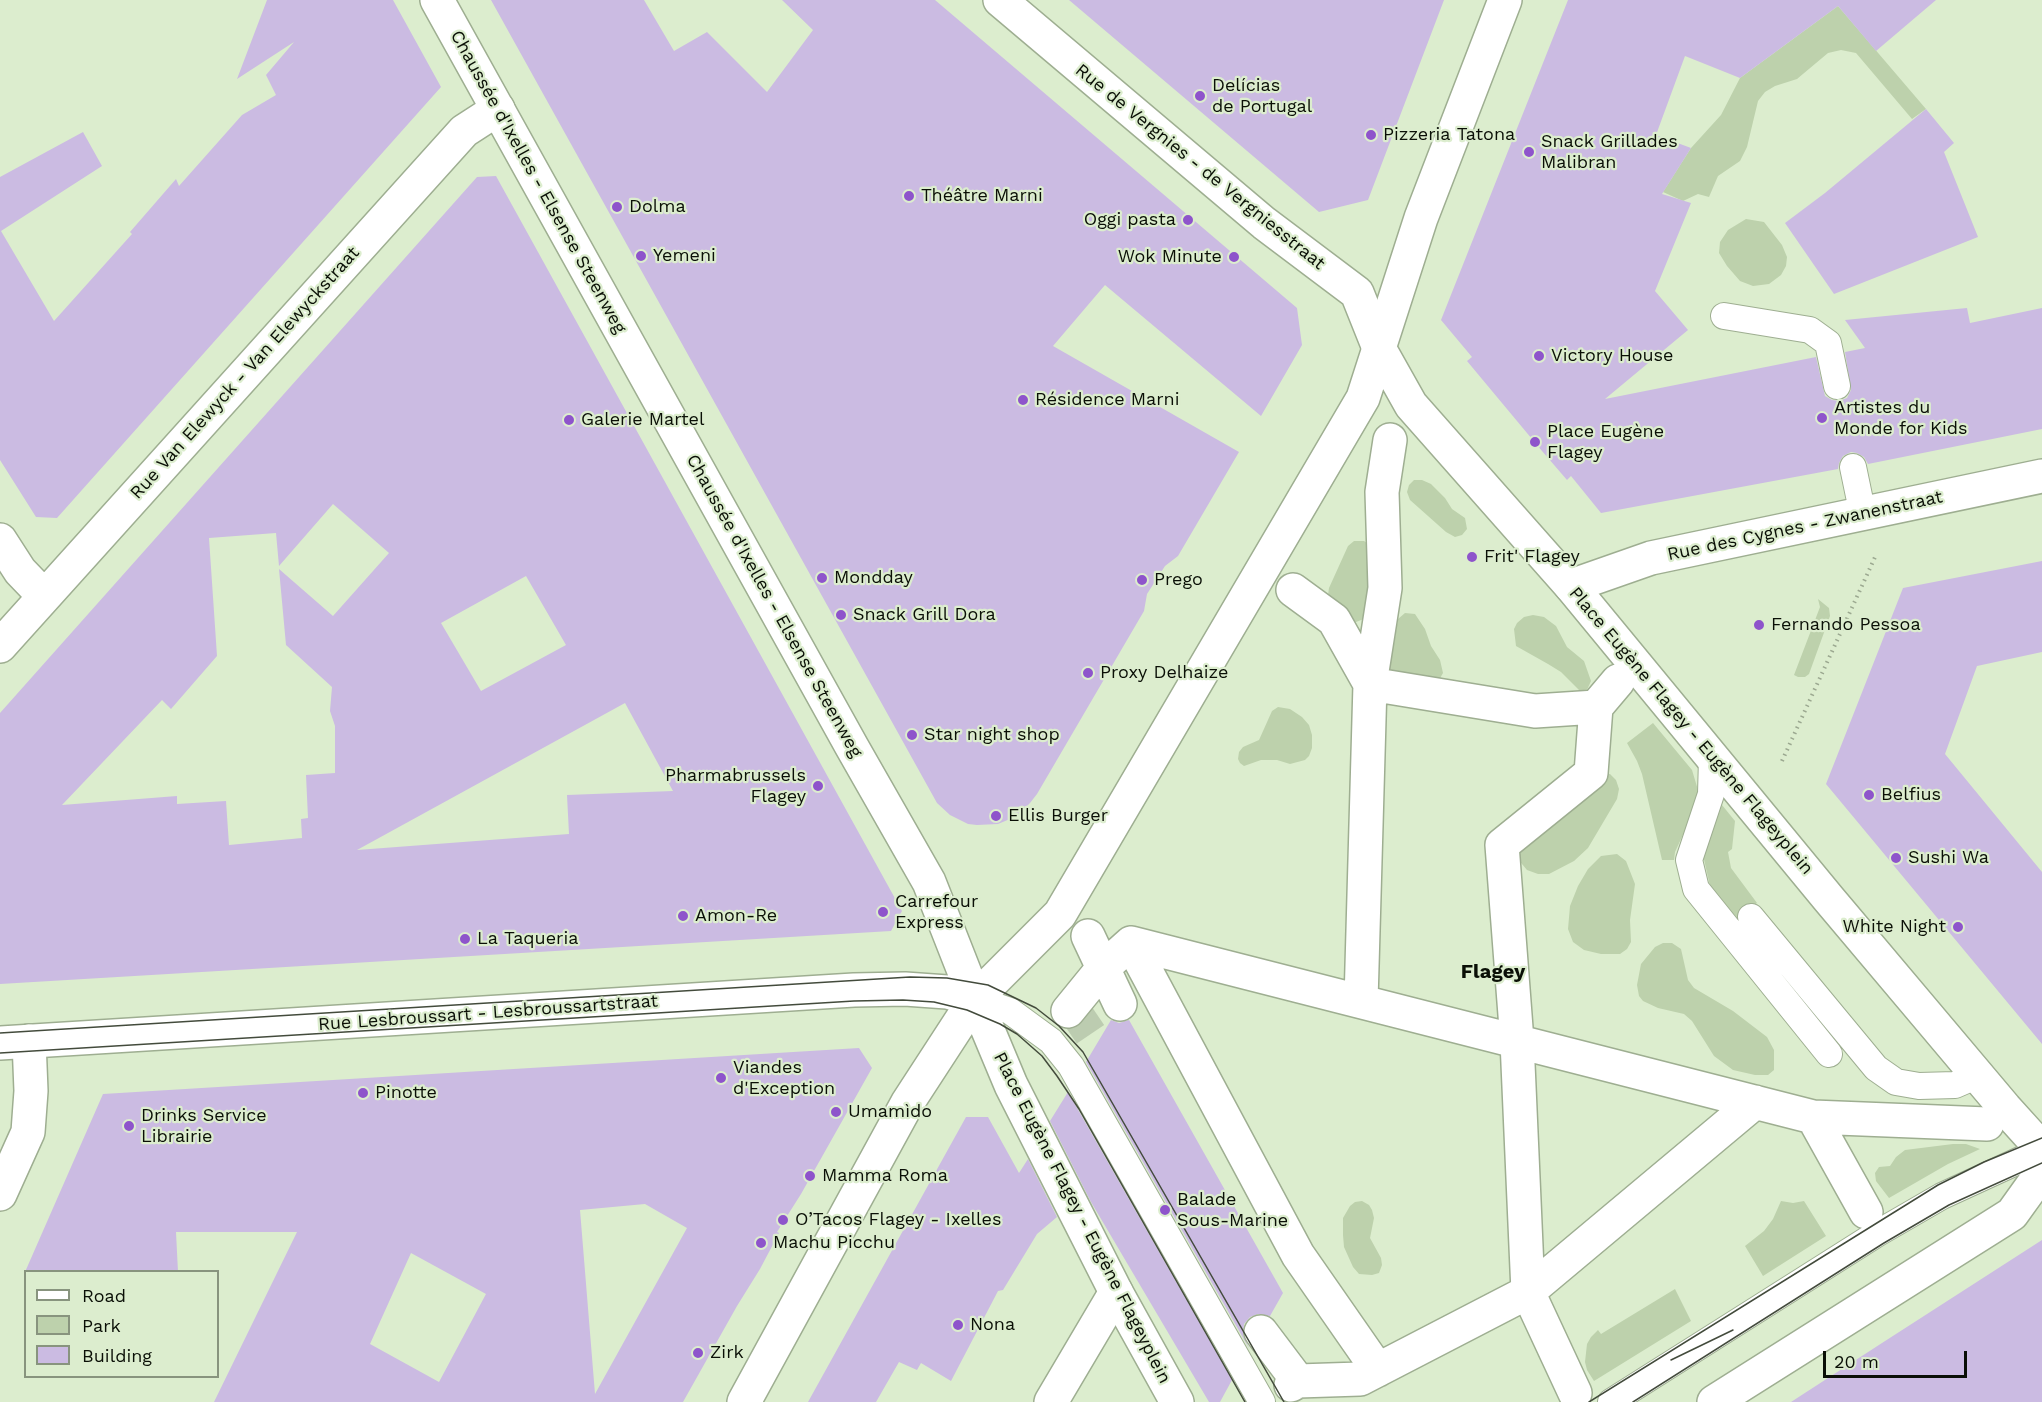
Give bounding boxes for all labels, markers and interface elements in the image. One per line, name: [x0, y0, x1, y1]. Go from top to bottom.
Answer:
street label: Chaussée d'Ixelles - Elsense Steenweg: [445, 27, 631, 337]
street label: Rue de Vergnies - de Vergniesstraat: [1071, 59, 1329, 275]
place label: Delícias de Portugal: [1212, 75, 1312, 118]
marker: Delícias de Portugal: [1193, 89, 1207, 103]
place label: Pizzeria Tatona: [1383, 124, 1515, 146]
marker: Pizzeria Tatona: [1364, 128, 1378, 142]
place label: Snack Grillades Malibran: [1541, 131, 1678, 174]
marker: Snack Grillades Malibran: [1522, 145, 1536, 159]
place label: Théâtre Marni: [921, 185, 1043, 207]
marker: Théâtre Marni: [902, 189, 916, 203]
place label: Dolma: [629, 196, 686, 218]
marker: Dolma: [610, 200, 624, 214]
place label: Oggi pasta: [1084, 209, 1176, 231]
marker: Oggi pasta: [1181, 213, 1195, 227]
street label: Rue Van Elewyck - Van Elewyckstraat: [126, 242, 364, 504]
place label: Yemeni: [653, 245, 716, 267]
place label: Wok Minute: [1118, 246, 1222, 268]
marker: Yemeni: [634, 249, 648, 263]
marker: Wok Minute: [1227, 250, 1241, 264]
place label: Victory House: [1551, 345, 1673, 367]
marker: Victory House: [1532, 349, 1546, 363]
place label: Résidence Marni: [1035, 389, 1179, 411]
marker: Résidence Marni: [1016, 393, 1030, 407]
place label: Artistes du Monde for Kids: [1834, 397, 1967, 440]
place label: Galerie Martel: [581, 409, 704, 431]
marker: Artistes du Monde for Kids: [1815, 411, 1829, 425]
marker: Galerie Martel: [562, 413, 576, 427]
place label: Place Eugène Flagey: [1547, 421, 1664, 464]
marker: Place Eugène Flagey: [1528, 435, 1542, 449]
street label: Chaussée d'Ixelles - Elsense Steenweg: [681, 451, 867, 761]
street label: Rue des Cygnes - Zwanenstraat: [1665, 486, 1945, 566]
place label: Frit' Flagey: [1484, 546, 1580, 568]
marker: Frit' Flagey: [1465, 550, 1479, 564]
place label: Mondday: [834, 567, 913, 589]
place label: Prego: [1154, 569, 1203, 591]
marker: Mondday: [815, 571, 829, 585]
marker: Prego: [1135, 573, 1149, 587]
street label: Place Eugène Flagey - Eugène Flageyplein: [1564, 583, 1818, 879]
place label: Snack Grill Dora: [853, 604, 996, 626]
marker: Snack Grill Dora: [834, 608, 848, 622]
place label: Fernando Pessoa: [1771, 614, 1921, 636]
marker: Fernando Pessoa: [1752, 618, 1766, 632]
place label: Proxy Delhaize: [1100, 662, 1228, 684]
marker: Proxy Delhaize: [1081, 666, 1095, 680]
place label: Star night shop: [924, 724, 1060, 746]
marker: Star night shop: [905, 728, 919, 742]
place label: Pharmabrussels Flagey: [665, 765, 806, 808]
marker: Pharmabrussels Flagey: [811, 779, 825, 793]
place label: Belfius: [1881, 784, 1941, 806]
marker: Belfius: [1862, 788, 1876, 802]
place label: Ellis Burger: [1008, 805, 1108, 827]
marker: Ellis Burger: [989, 809, 1003, 823]
place label: Sushi Wa: [1908, 847, 1989, 869]
marker: Sushi Wa: [1889, 851, 1903, 865]
place label: Carrefour Express: [895, 891, 978, 934]
place label: Amon-Re: [695, 905, 777, 927]
marker: Carrefour Express: [876, 905, 890, 919]
marker: Amon-Re: [676, 909, 690, 923]
place label: White Night: [1843, 916, 1946, 938]
marker: White Night: [1951, 920, 1965, 934]
place label: La Taqueria: [477, 928, 578, 950]
marker: La Taqueria: [458, 932, 472, 946]
district label: Flagey: [1461, 960, 1525, 984]
street label: Rue Lesbroussart - Lesbroussartstraat: [317, 990, 659, 1036]
street label: Place Eugène Flagey - Eugène Flageyplein: [989, 1049, 1175, 1387]
place label: Viandes d'Exception: [733, 1057, 835, 1100]
marker: Viandes d'Exception: [714, 1071, 728, 1085]
place label: Pinotte: [375, 1082, 437, 1104]
marker: Pinotte: [356, 1086, 370, 1100]
place label: Umamìdo: [848, 1101, 932, 1123]
place label: Drinks Service Librairie: [141, 1105, 267, 1148]
marker: Umamìdo: [829, 1105, 843, 1119]
marker: Drinks Service Librairie: [122, 1119, 136, 1133]
place label: Mamma Roma: [822, 1165, 948, 1187]
marker: Mamma Roma: [803, 1169, 817, 1183]
place label: Balade Sous-Marine: [1177, 1189, 1288, 1232]
marker: Balade Sous-Marine: [1158, 1203, 1172, 1217]
place label: O’Tacos Flagey - Ixelles: [795, 1209, 1001, 1231]
marker: O’Tacos Flagey - Ixelles: [776, 1213, 790, 1227]
place label: Machu Picchu: [773, 1232, 895, 1254]
marker: Machu Picchu: [754, 1236, 768, 1250]
legend: [24, 1270, 219, 1378]
text: Road: [82, 1285, 126, 1306]
place label: Nona: [970, 1314, 1015, 1336]
text: Park: [82, 1315, 121, 1336]
marker: Nona: [951, 1318, 965, 1332]
scale bar: [1826, 1339, 1970, 1377]
place label: Zirk: [710, 1342, 744, 1364]
text: Building: [82, 1345, 152, 1366]
marker: Zirk: [691, 1346, 705, 1360]
text: 20 m: [1834, 1351, 1879, 1372]

